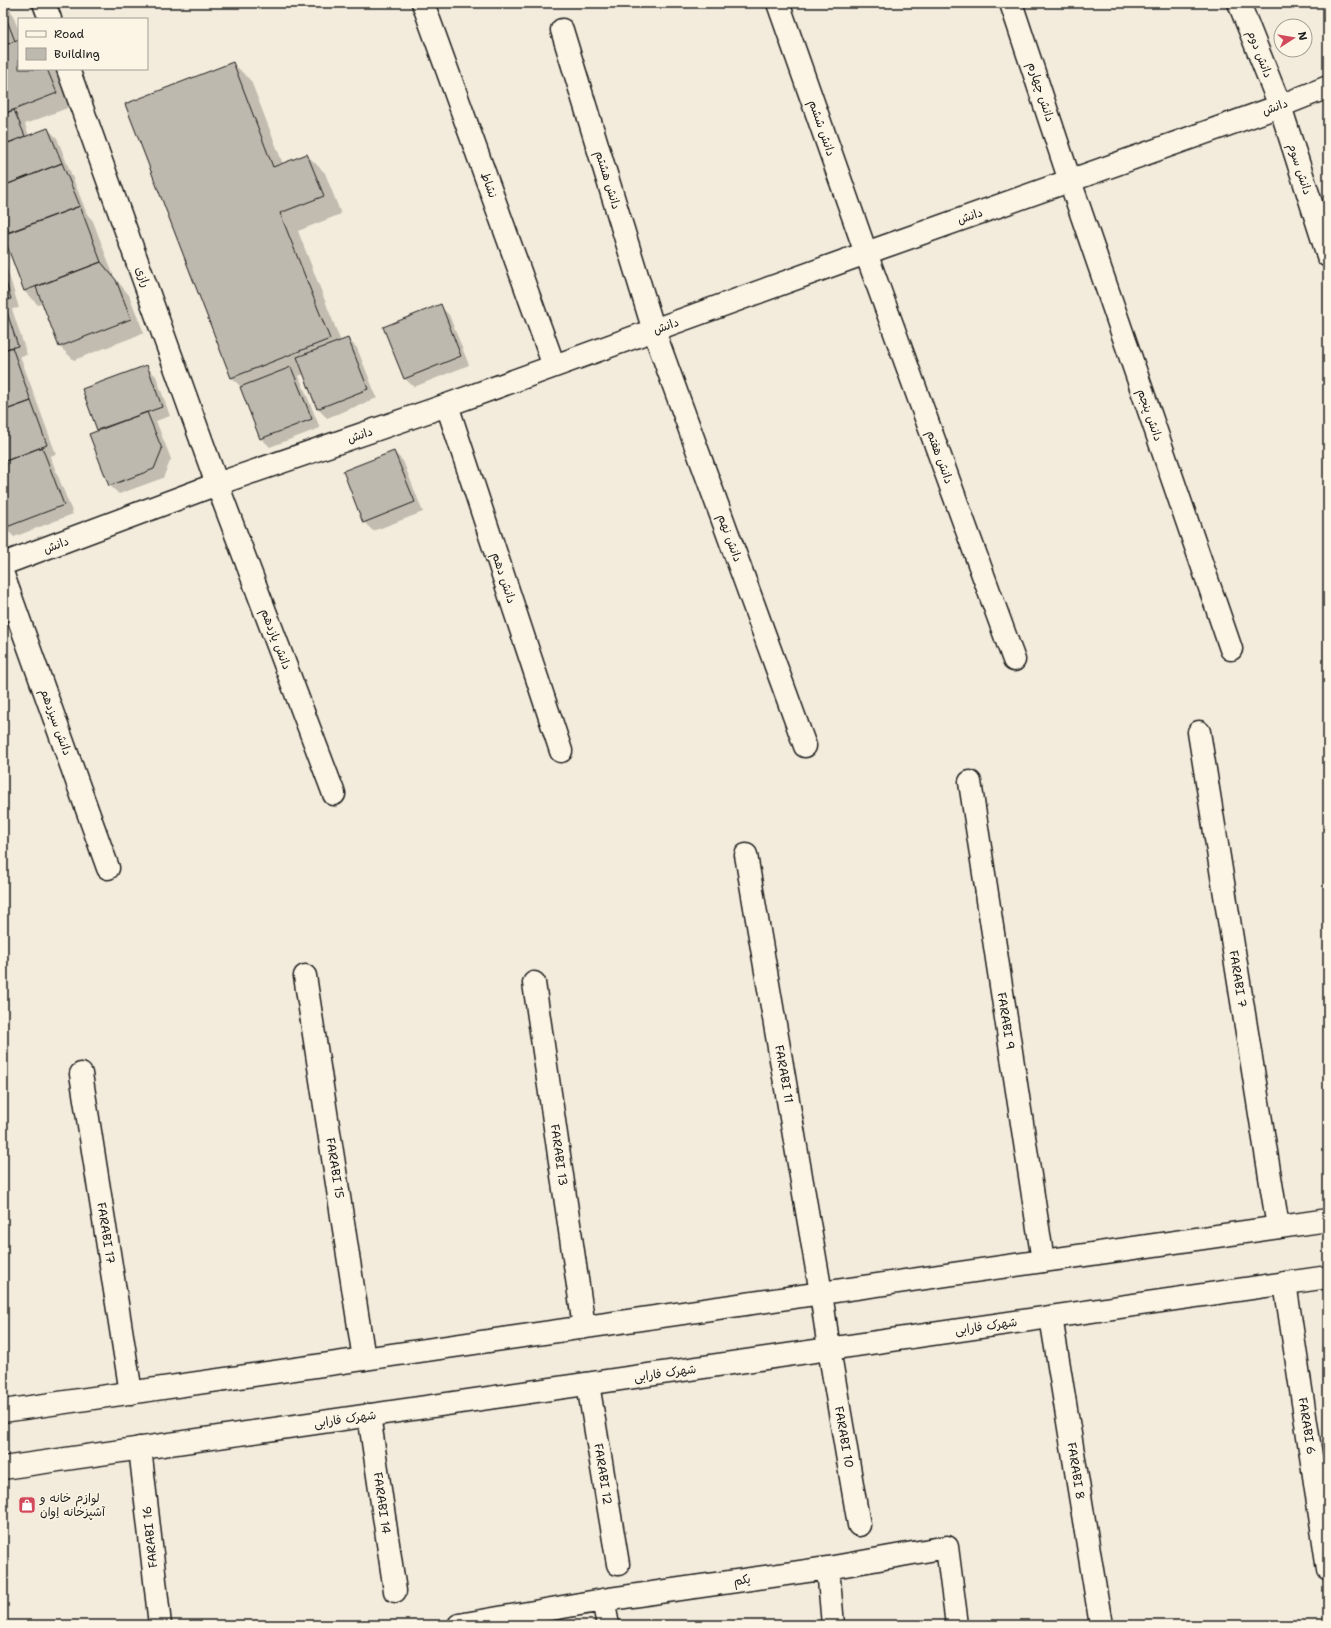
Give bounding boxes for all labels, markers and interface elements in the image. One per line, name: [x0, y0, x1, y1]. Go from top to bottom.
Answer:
legend: [18, 18, 148, 70]
north arrow: [1273, 18, 1313, 58]
text: Road: [54, 26, 85, 42]
street label: دانش دوم: [1243, 28, 1276, 80]
text: N: [1294, 30, 1311, 42]
text: Building: [54, 46, 100, 62]
street label: دانش چهارم: [1023, 60, 1058, 124]
street label: دانش: [1260, 95, 1290, 119]
street label: دانش ششم: [804, 98, 839, 159]
street label: دانش سوم: [1283, 141, 1316, 197]
street label: دانش هشتم: [591, 149, 624, 212]
street label: نشاط: [477, 170, 501, 200]
street label: دانش: [955, 204, 985, 228]
street label: رازی: [132, 264, 154, 290]
street label: دانش: [651, 314, 681, 338]
street label: دانش پنجم: [1133, 387, 1166, 444]
street label: دانش: [345, 423, 375, 447]
street label: دانش هفتم: [922, 428, 957, 486]
street label: دانش نهم: [713, 512, 746, 564]
street label: دانش: [41, 533, 71, 557]
street label: دانش دهم: [487, 550, 520, 606]
street label: دانش یازدهم: [256, 606, 295, 672]
street label: دانش سیزدهم: [36, 686, 75, 758]
street label: FARABI 7: [1226, 949, 1250, 1009]
street label: FARABI 9: [994, 991, 1018, 1051]
street label: FARABI 11: [771, 1044, 797, 1104]
street label: FARABI 13: [547, 1123, 571, 1187]
street label: FARABI 15: [322, 1136, 348, 1200]
street label: FARABI 17: [93, 1201, 119, 1265]
street label: شهرک فارابی: [954, 1314, 1018, 1338]
street label: شهرک فارابی: [633, 1361, 697, 1385]
street label: FARABI 6: [1295, 1396, 1319, 1456]
street label: FARABI 10: [831, 1405, 857, 1469]
street label: شهرک فارابی: [313, 1407, 377, 1431]
street label: FARABI 8: [1064, 1441, 1088, 1501]
street label: FARABI 12: [590, 1442, 616, 1506]
street label: FARABI 14: [370, 1471, 394, 1535]
place label: لوازم خانه و آشپزخانه اِوان: [39, 1490, 106, 1520]
shop icon: لوازم خانه و آشپزخانه اِوان: [17, 1495, 37, 1515]
street label: FARABI 16: [139, 1505, 161, 1569]
street label: یکم: [732, 1571, 752, 1590]

